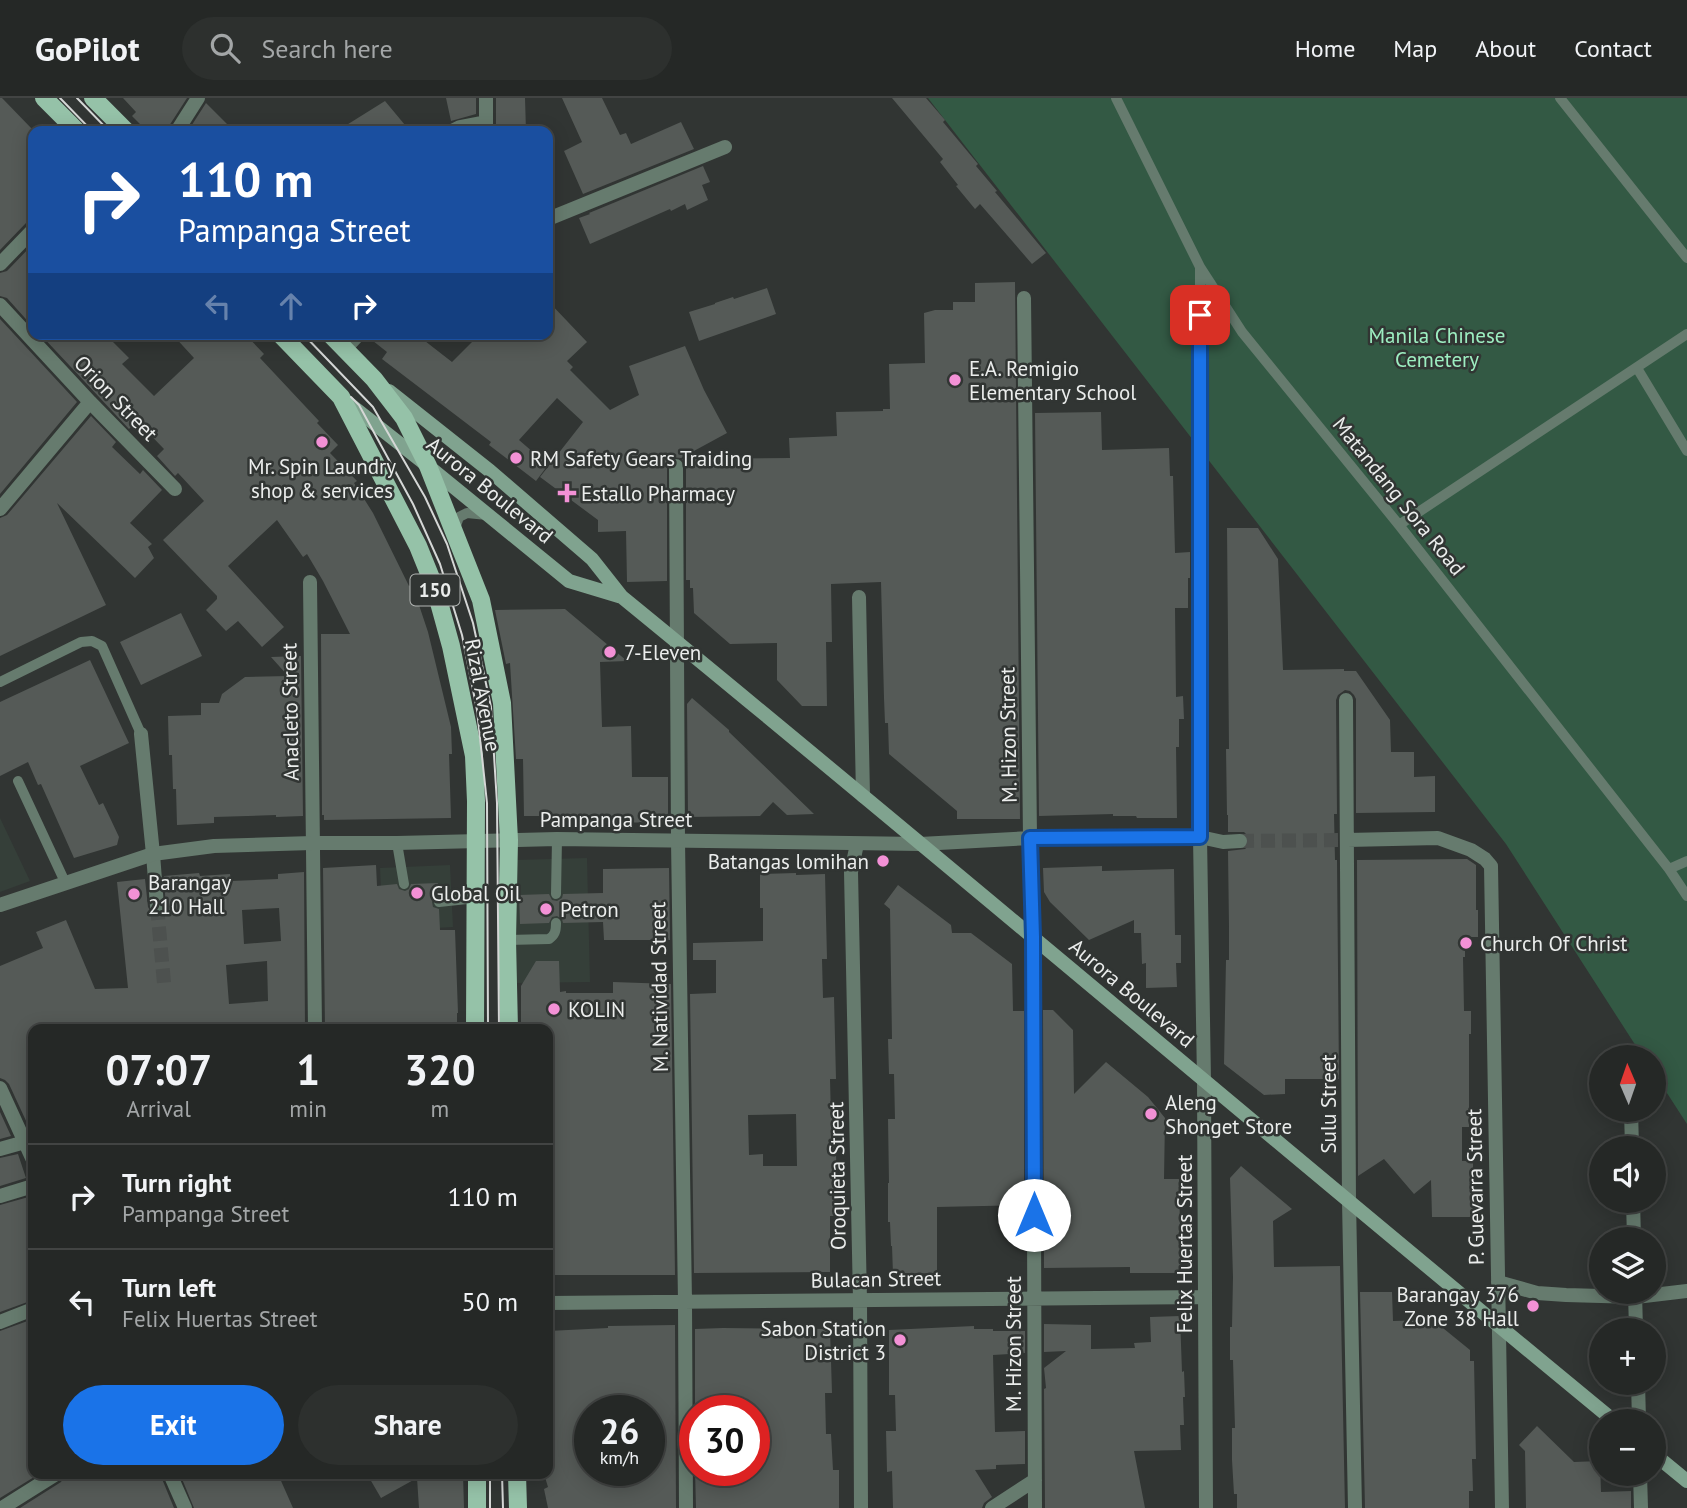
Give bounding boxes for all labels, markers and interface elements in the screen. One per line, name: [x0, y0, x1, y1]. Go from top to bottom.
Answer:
search box: [182, 17, 672, 80]
text: GoPilot: [35, 27, 140, 70]
icon: search: [206, 29, 244, 67]
text: Search here: [262, 32, 393, 65]
text: Home: [1295, 33, 1355, 64]
text: Map: [1393, 33, 1437, 64]
text: About: [1475, 33, 1536, 64]
text: Contact: [1574, 33, 1652, 64]
text: 110 m: [178, 147, 313, 211]
icon: right: [63, 154, 154, 245]
text: Pampanga Street: [178, 209, 411, 251]
pin: [1170, 285, 1230, 345]
icon: left: [199, 287, 237, 325]
icon: ahead: [272, 287, 310, 325]
icon: right: [345, 287, 383, 325]
icon: arrive: [1181, 296, 1219, 334]
park label: Manila Chinese Cemetery: [1368, 322, 1506, 373]
street label: Orion Street: [68, 349, 164, 447]
place label: E.A. Remigio Elementary School: [969, 355, 1136, 406]
marker: E.A. Remigio Elementary School: [947, 372, 963, 388]
street label: Matandang Sora Road: [1327, 411, 1471, 581]
street label: Aurora Boulevard: [421, 431, 559, 549]
marker: Mr. Spin Laundry shop & services: [314, 434, 330, 450]
place label: RM Safety Gears Traiding: [530, 445, 752, 472]
marker: RM Safety Gears Traiding: [508, 450, 524, 466]
place label: Mr. Spin Laundry shop & services: [248, 453, 396, 504]
place label: Estallo Pharmacy: [581, 480, 735, 507]
marker: Estallo Pharmacy: [559, 485, 575, 501]
road number: 150: [410, 575, 460, 606]
street label: Rizal Avenue: [459, 636, 507, 754]
place label: 7-Eleven: [624, 639, 701, 666]
street label: Anacleto Street: [275, 643, 305, 781]
marker: 7-Eleven: [602, 644, 618, 660]
street label: M. Hizon Street: [993, 667, 1023, 803]
street label: Pampanga Street: [540, 806, 692, 833]
place label: Batangas lomihan: [708, 848, 869, 875]
marker: Batangas lomihan: [875, 853, 891, 869]
place label: Barangay 210 Hall: [148, 869, 231, 920]
place label: Global Oil: [431, 880, 521, 907]
marker: Global Oil: [409, 885, 425, 901]
marker: Barangay 210 Hall: [126, 886, 142, 902]
place label: Petron: [560, 896, 619, 923]
marker: Petron: [538, 901, 554, 917]
street label: M. Natividad Street: [644, 902, 674, 1072]
place label: Church Of Christ: [1480, 930, 1627, 957]
street label: Aurora Boulevard: [1064, 933, 1200, 1053]
marker: Church Of Christ: [1458, 935, 1474, 951]
place label: KOLIN: [568, 996, 625, 1023]
marker: KOLIN: [546, 1001, 562, 1017]
text: 07:07: [105, 1042, 212, 1097]
text: 1: [296, 1042, 320, 1097]
text: 320: [404, 1042, 476, 1097]
north arrow: [1589, 1045, 1666, 1122]
map controls: [1589, 1045, 1666, 1486]
street label: Sulu Street: [1315, 1054, 1342, 1154]
place label: Aleng Shonget Store: [1165, 1089, 1292, 1140]
text: Arrival: [126, 1094, 191, 1123]
text: min: [289, 1094, 327, 1123]
text: m: [431, 1094, 449, 1123]
street label: Oroquieta Street: [822, 1102, 852, 1250]
marker: Aleng Shonget Store: [1143, 1106, 1159, 1122]
street label: P. Guevarra Street: [1460, 1109, 1490, 1265]
button: sound: [1589, 1136, 1666, 1213]
street label: Felix Huertas Street: [1171, 1155, 1198, 1333]
text: Turn right: [122, 1166, 231, 1199]
icon: right: [63, 1178, 101, 1216]
position arrow: [997, 1178, 1071, 1252]
text: 110 m: [447, 1180, 518, 1213]
text: Pampanga Street: [122, 1199, 289, 1228]
button: layers: [1589, 1227, 1666, 1304]
street label: Bulacan Street: [810, 1264, 942, 1294]
text: Turn left: [122, 1271, 216, 1304]
street label: M. Hizon Street: [1000, 1276, 1027, 1412]
place label: Barangay 376 Zone 38 Hall: [1397, 1281, 1519, 1332]
icon: left: [63, 1283, 101, 1321]
text: 50 m: [462, 1285, 518, 1318]
marker: Barangay 376 Zone 38 Hall: [1525, 1298, 1541, 1314]
text: Felix Huertas Street: [122, 1304, 318, 1333]
place label: Sabon Station District 3: [761, 1315, 886, 1366]
button: +: [1589, 1318, 1666, 1395]
marker: Sabon Station District 3: [892, 1332, 908, 1348]
button: Exit: [63, 1385, 284, 1465]
button: Share: [298, 1385, 518, 1465]
speed limit sign: 30: [679, 1395, 770, 1486]
text: 26: [600, 1408, 639, 1454]
button: −: [1589, 1409, 1666, 1486]
text: km/h: [600, 1446, 639, 1469]

